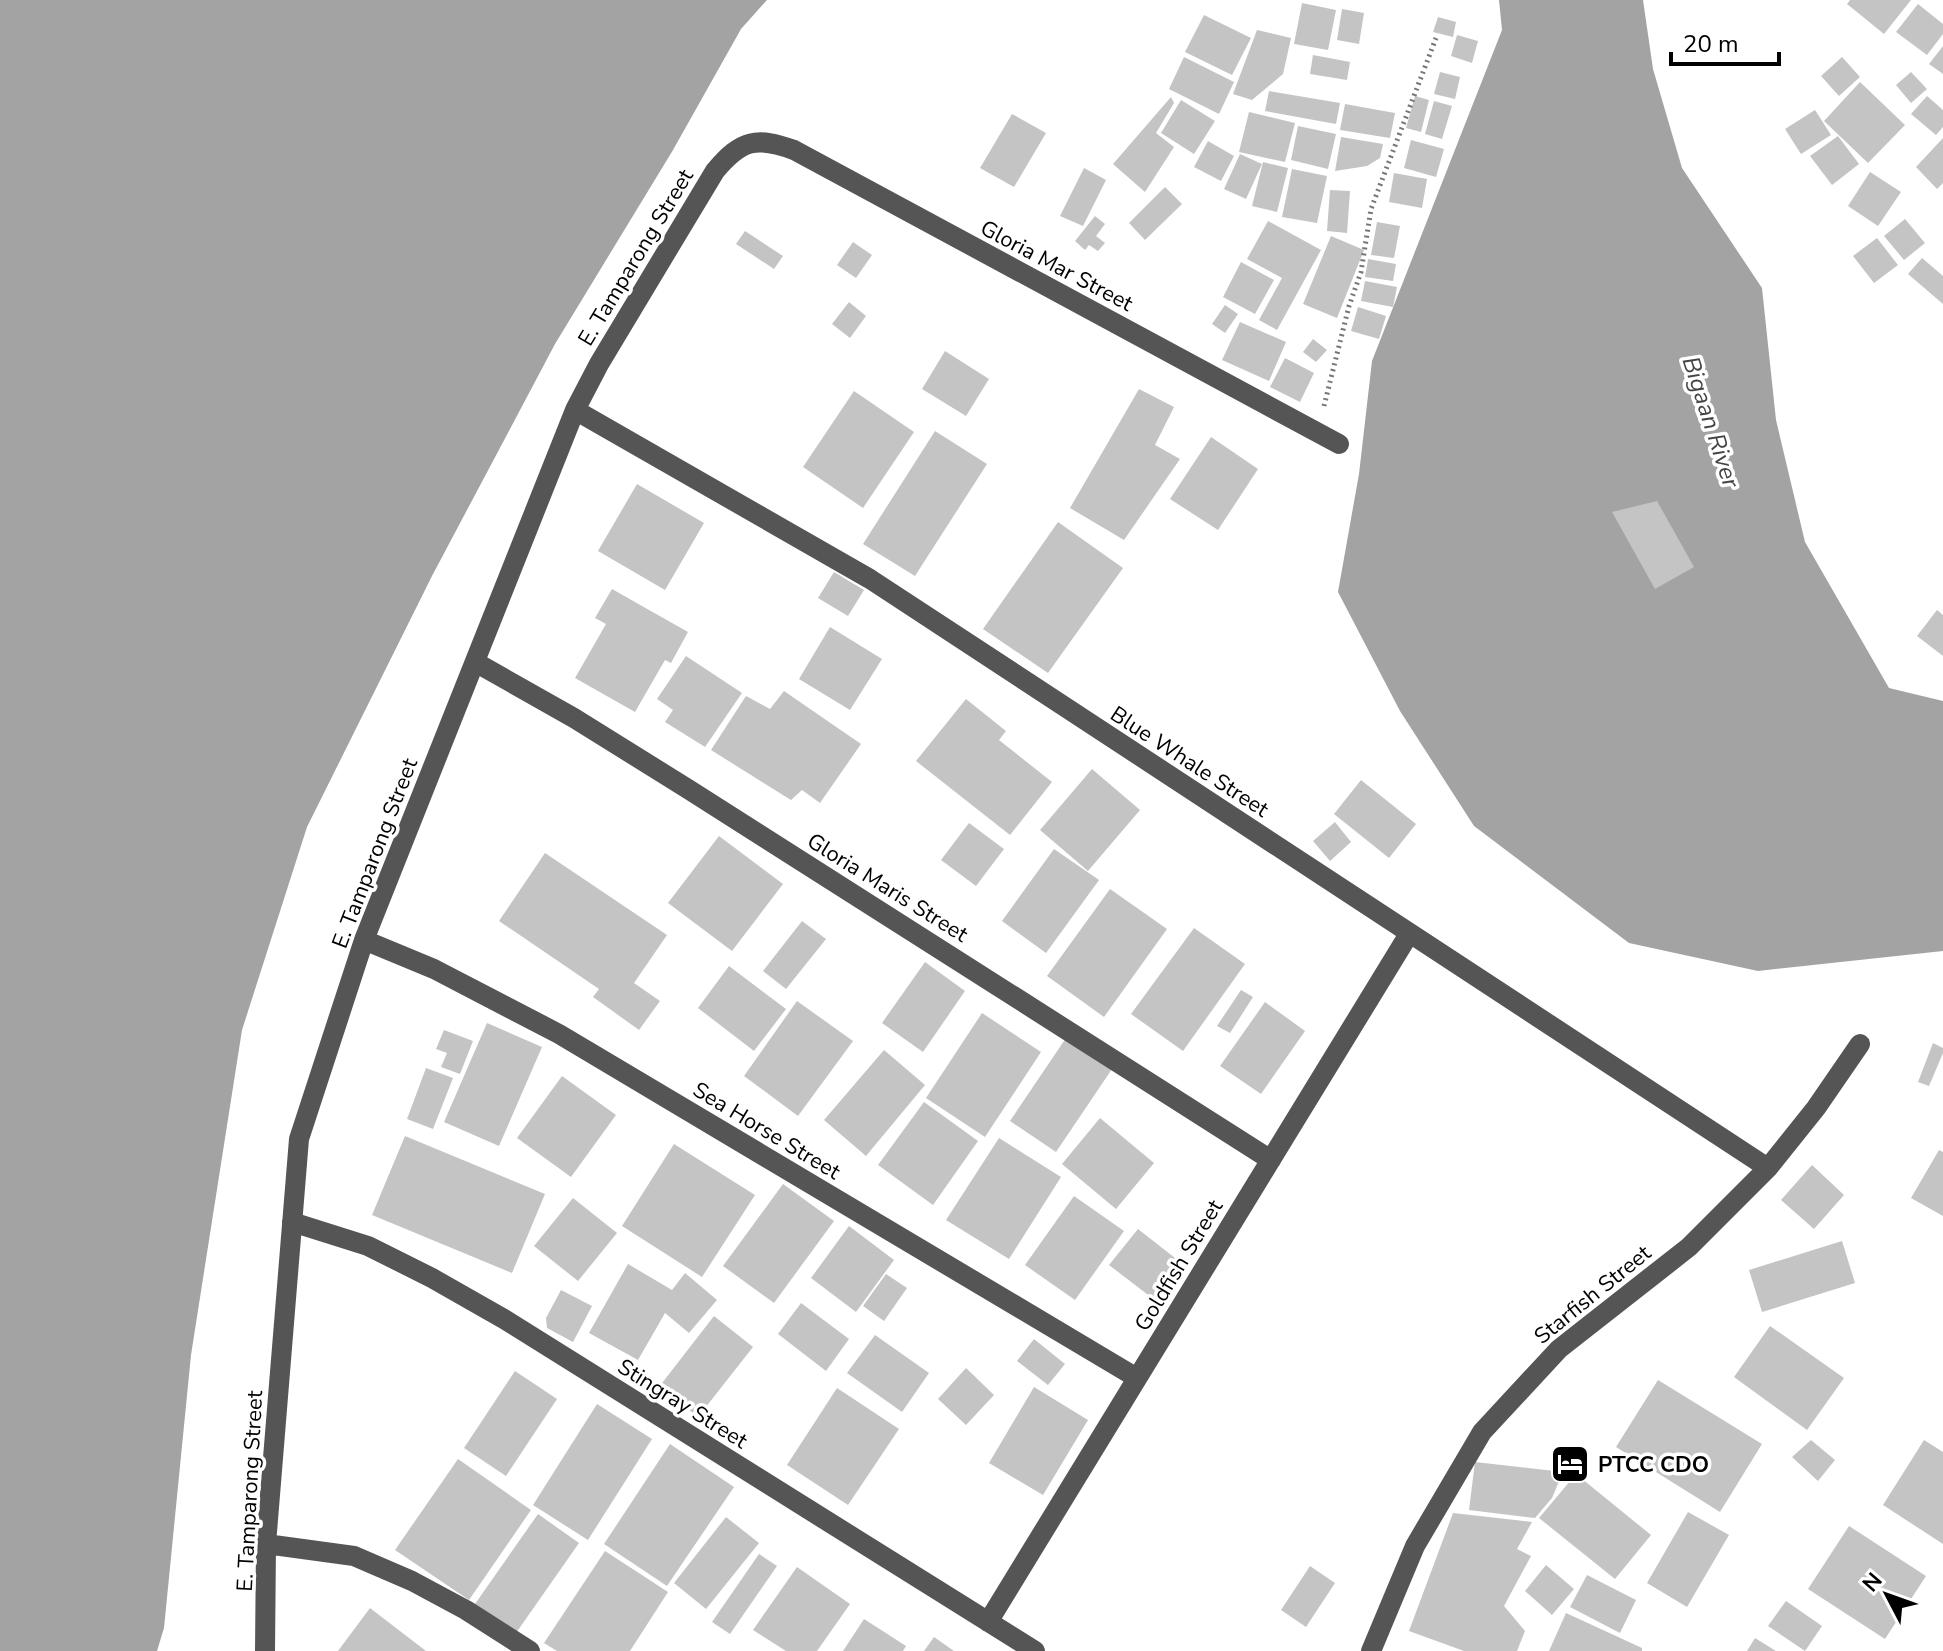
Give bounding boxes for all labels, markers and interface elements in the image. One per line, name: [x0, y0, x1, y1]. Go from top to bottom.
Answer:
scale bar: [1671, 16, 1779, 66]
text: 20 m: [1683, 28, 1739, 60]
street label: E. Tamparong Street: [571, 163, 701, 352]
street label: Gloria Mar Street: [975, 213, 1138, 319]
water label: Bigaan River: [1675, 352, 1748, 493]
street label: Blue Whale Street: [1104, 699, 1275, 824]
street label: E. Tamparong Street: [325, 754, 425, 953]
street label: Gloria Maris Street: [801, 826, 974, 950]
street label: Sea Horse Street: [687, 1075, 846, 1187]
street label: Goldfish Street: [1128, 1194, 1230, 1337]
street label: Starfish Street: [1528, 1238, 1658, 1351]
street label: Stingray Street: [612, 1352, 753, 1456]
street label: E. Tamparong Street: [230, 1389, 270, 1592]
hotel icon: PTCC CDO: [1549, 1443, 1591, 1485]
place label: PTCC CDO: [1598, 1450, 1709, 1480]
north arrow: [1847, 1555, 1927, 1635]
text: N: [1856, 1566, 1889, 1599]

